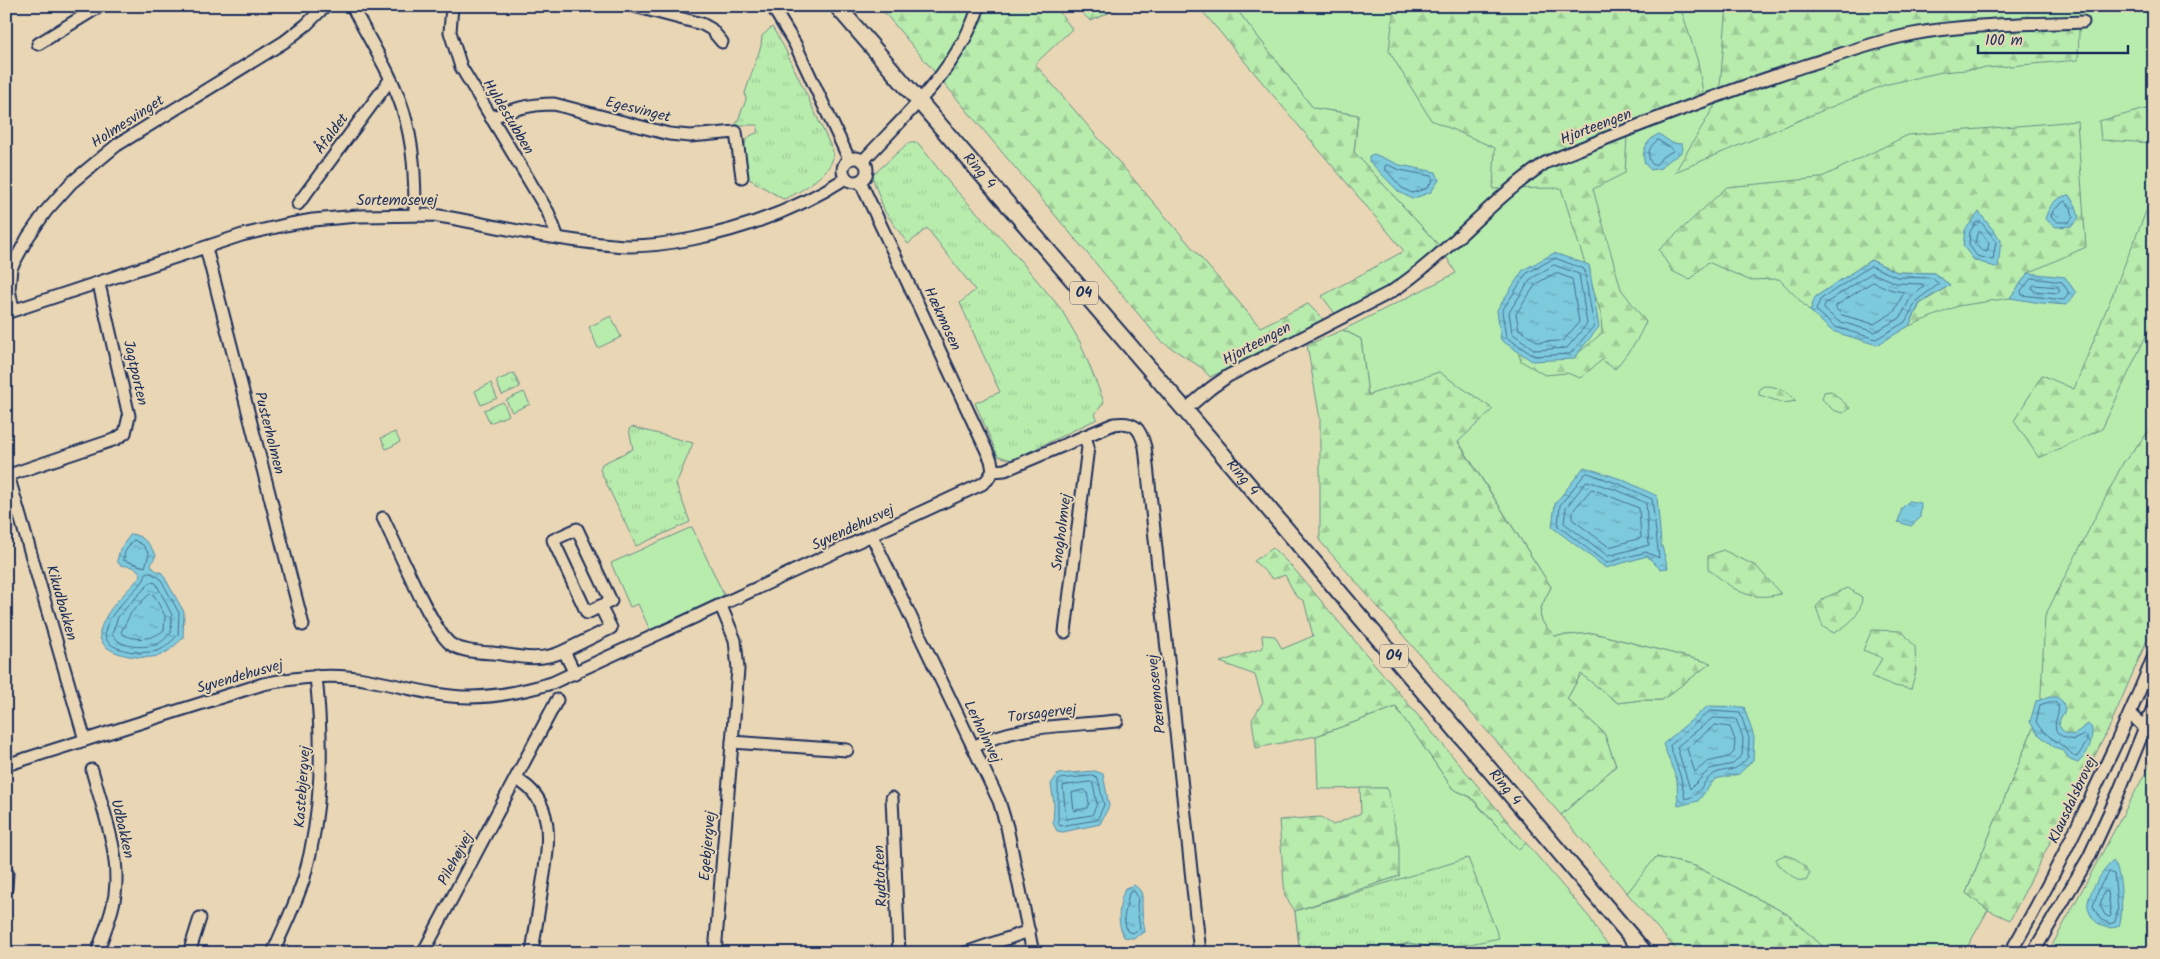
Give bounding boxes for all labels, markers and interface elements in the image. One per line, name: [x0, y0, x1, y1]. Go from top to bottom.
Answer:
scale bar: [1978, 22, 2128, 54]
text: 100 m: [1985, 29, 2023, 53]
street label: Hyldestubben: [476, 74, 540, 160]
street label: Holmesvinget: [87, 89, 170, 155]
street label: Egesvinget: [603, 90, 673, 130]
street label: Hjorteengen: [1557, 102, 1635, 152]
street label: Åfaldet: [309, 108, 355, 159]
street label: Ring 4: [957, 148, 1002, 195]
street label: Sortemosevej: [356, 189, 439, 213]
road number: O4: [1070, 282, 1098, 304]
street label: Hækmosen: [917, 283, 967, 355]
street label: Hjorteengen: [1218, 316, 1296, 372]
street label: Jagtporten: [116, 338, 154, 408]
street label: Pusterholmen: [247, 389, 291, 477]
street label: Ring 4: [1220, 454, 1265, 501]
street label: Snogholmvej: [1045, 491, 1079, 572]
street label: Syvendehusvej: [808, 498, 899, 558]
street label: Kikudbakken: [39, 562, 83, 644]
road number: O4: [1380, 644, 1408, 668]
street label: Pæremosevej: [1141, 652, 1173, 735]
street label: Syvendehusvej: [194, 653, 287, 701]
street label: Lerholmvej: [956, 697, 1008, 769]
street label: Torsagervej: [1006, 698, 1079, 730]
street label: Kastebjergvej: [288, 744, 318, 829]
street label: Klausdalsbrovej: [2042, 751, 2104, 848]
street label: Ring 4: [1482, 764, 1527, 811]
street label: Udbakken: [104, 797, 140, 861]
street label: Egebjergvej: [693, 809, 723, 882]
street label: Pilehøjvej: [432, 827, 481, 890]
street label: Rydtoften: [867, 844, 895, 908]

